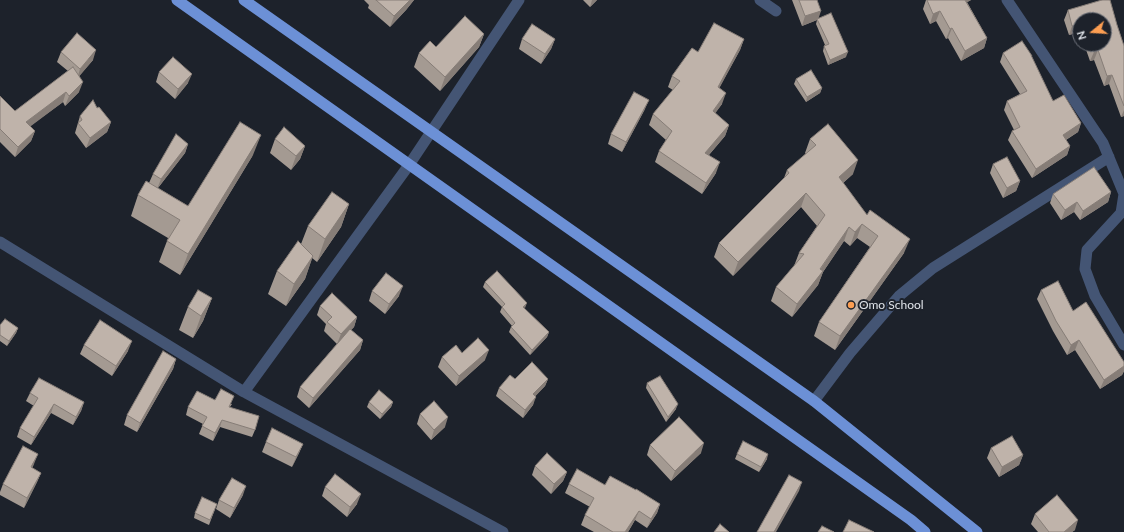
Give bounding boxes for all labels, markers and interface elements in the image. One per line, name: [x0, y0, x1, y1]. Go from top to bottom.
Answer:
north arrow: [1072, 12, 1112, 52]
text: N: [1074, 30, 1089, 42]
place label: Omo School: [859, 298, 924, 312]
marker: Omo School: [846, 300, 856, 310]

